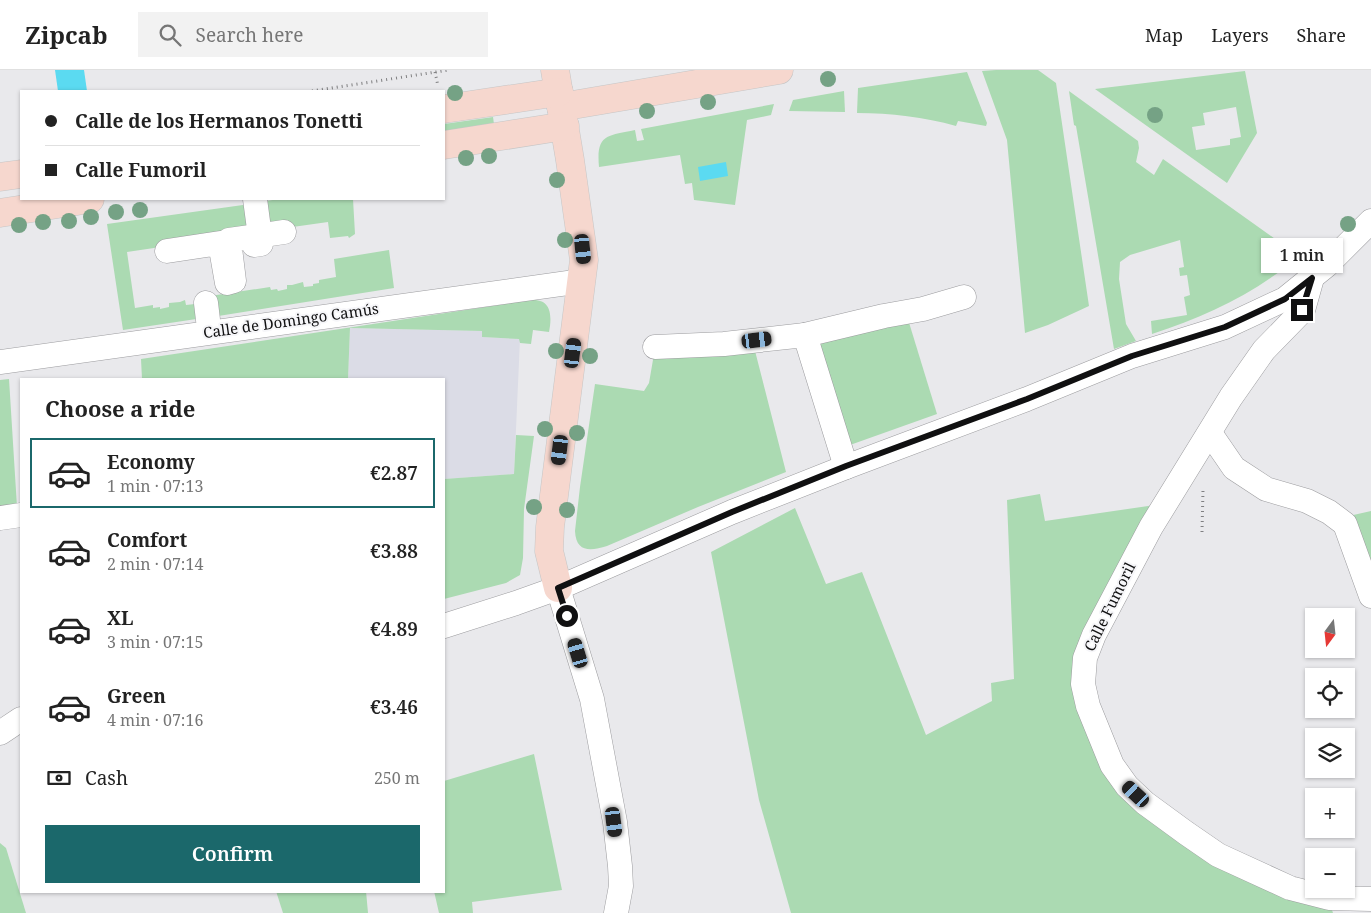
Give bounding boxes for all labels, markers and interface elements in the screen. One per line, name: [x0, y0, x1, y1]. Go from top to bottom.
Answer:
search box: [138, 12, 488, 57]
text: Zipcab: [25, 18, 108, 51]
icon: search: [156, 21, 184, 49]
text: Search here: [196, 22, 303, 48]
text: Map: [1145, 23, 1183, 47]
text: Layers: [1211, 23, 1269, 47]
text: Share: [1297, 23, 1346, 47]
text: Calle de los Hermanos Tonetti: [75, 108, 363, 134]
text: Calle Fumoril: [75, 157, 206, 183]
car: [573, 233, 592, 265]
callout: 1 min: [1261, 238, 1343, 272]
text: 1 min: [1280, 244, 1324, 266]
street label: Calle de Domingo Camús: [202, 298, 380, 342]
route end: [1291, 299, 1313, 321]
car: [741, 331, 772, 349]
car: [563, 337, 582, 369]
text: Choose a ride: [45, 393, 195, 423]
car: [550, 434, 569, 466]
text: Economy: [107, 449, 195, 475]
icon: car: [47, 451, 92, 496]
text: €2.87: [370, 460, 418, 486]
text: 1 min · 07:13: [107, 475, 203, 497]
text: Comfort: [107, 527, 187, 553]
icon: car: [47, 529, 92, 574]
text: €3.88: [370, 538, 418, 564]
text: 2 min · 07:14: [107, 553, 203, 575]
street label: Calle Fumoril: [1079, 558, 1139, 654]
text: XL: [107, 605, 133, 631]
route start: [556, 605, 578, 627]
icon: car: [47, 607, 92, 652]
north arrow: [1305, 608, 1355, 658]
map controls: [1305, 608, 1355, 898]
text: €4.89: [370, 616, 418, 642]
text: 3 min · 07:15: [107, 631, 203, 653]
car: [566, 636, 589, 670]
button: locate: [1305, 668, 1355, 718]
text: Green: [107, 683, 166, 709]
icon: car: [47, 685, 92, 730]
text: €3.46: [370, 694, 418, 720]
text: 4 min · 07:16: [107, 709, 203, 731]
button: layers: [1305, 728, 1355, 778]
icon: cash: [45, 764, 73, 792]
text: Cash: [85, 765, 128, 791]
text: 250 m: [374, 767, 420, 789]
car: [1119, 778, 1152, 810]
button: +: [1305, 788, 1355, 838]
car: [604, 806, 623, 838]
button: Confirm: [45, 825, 420, 883]
button: −: [1305, 848, 1355, 898]

